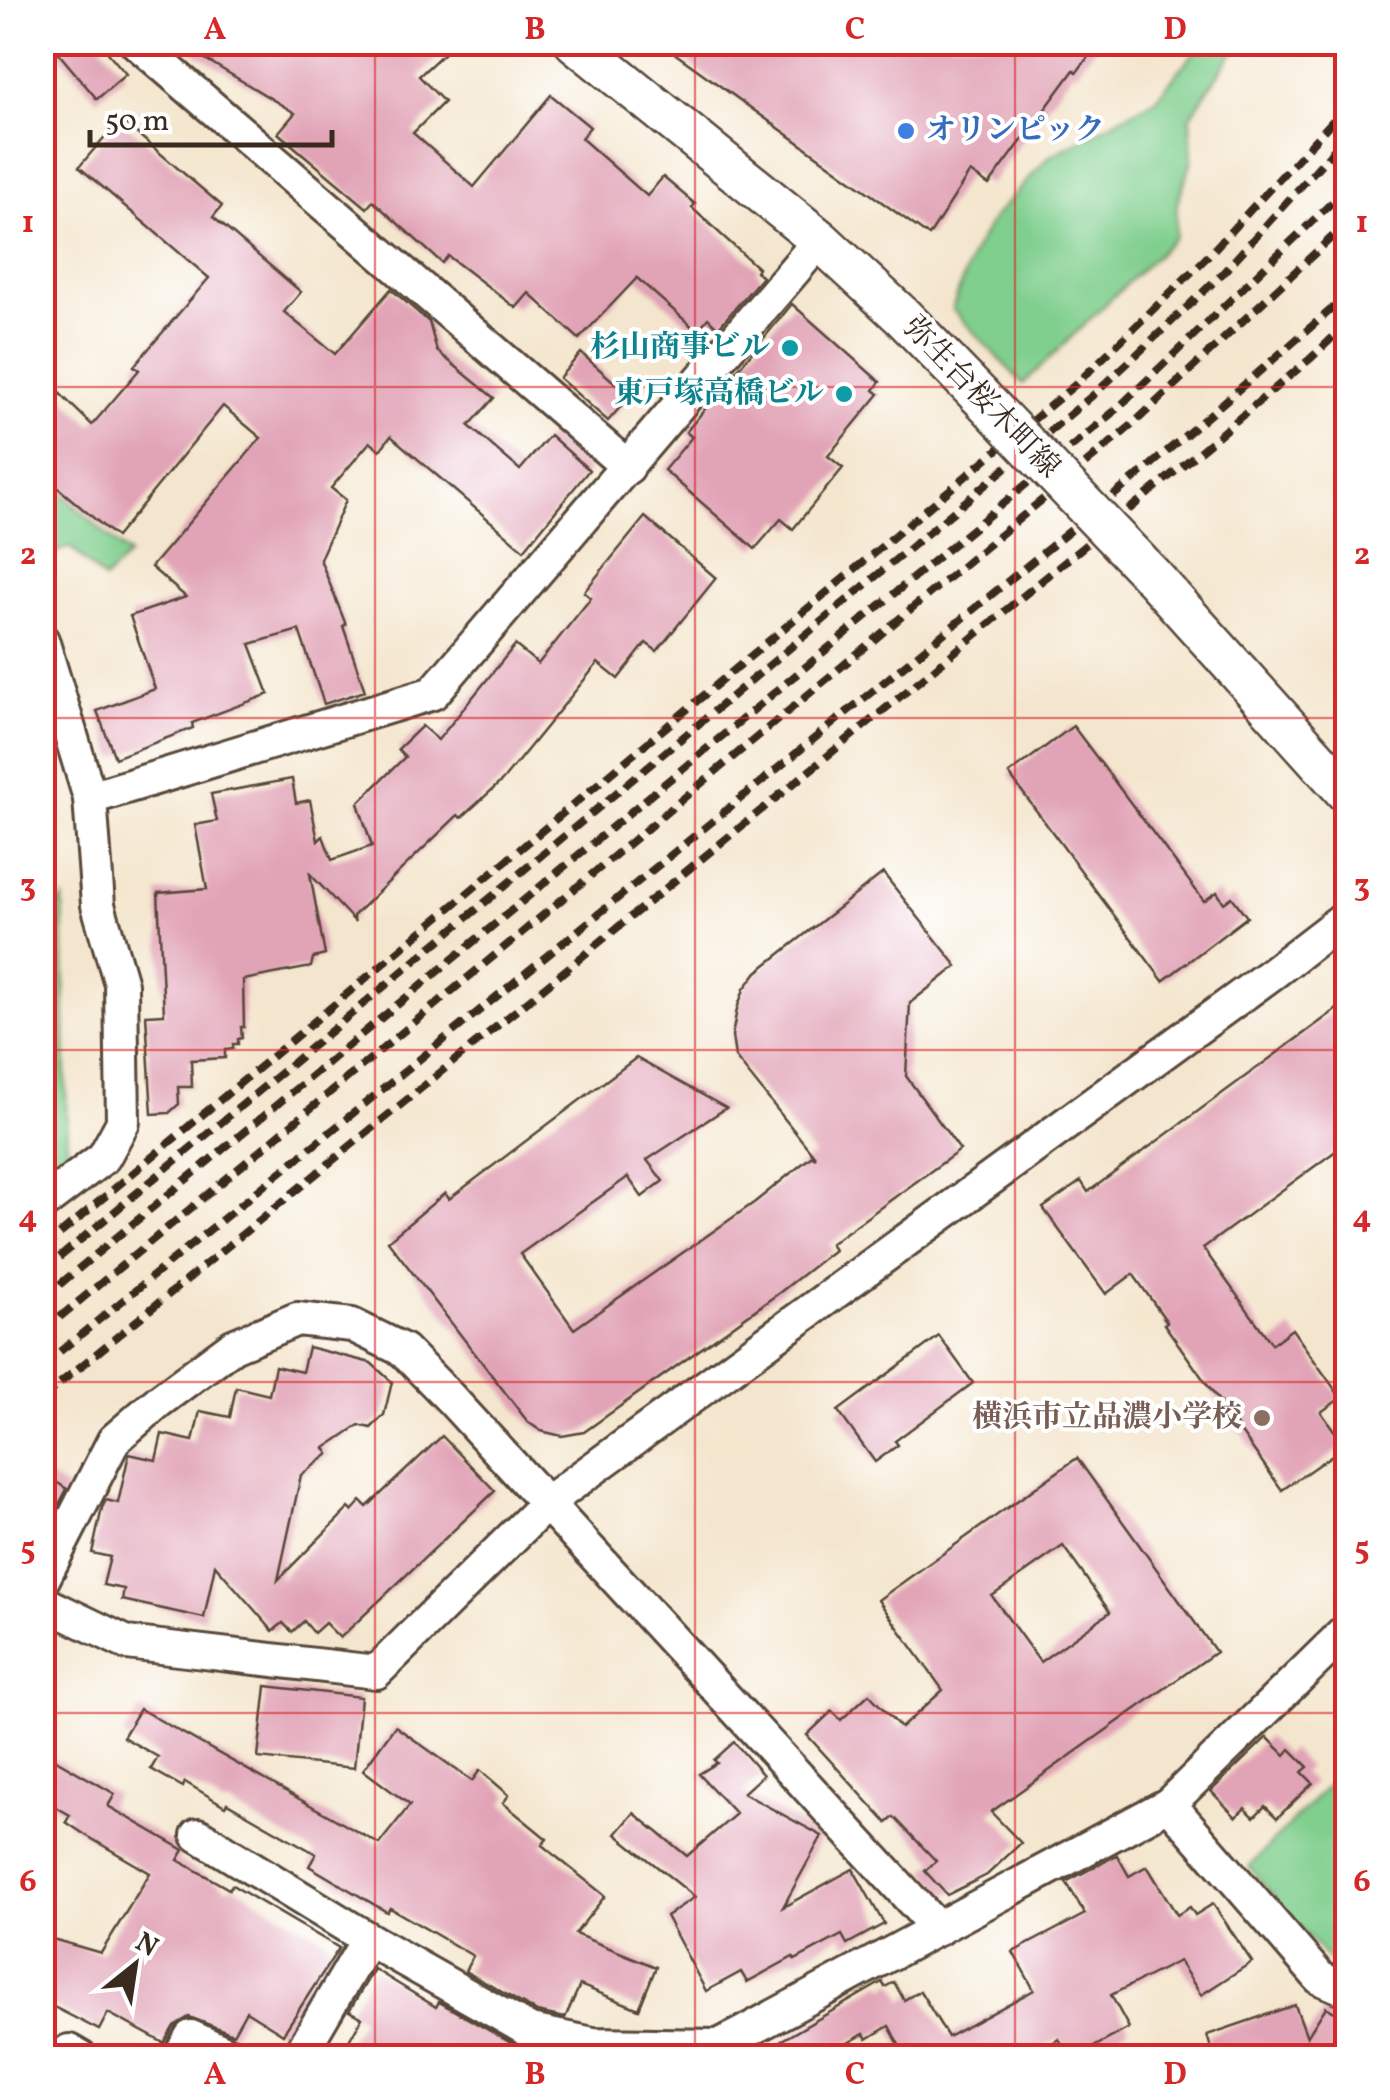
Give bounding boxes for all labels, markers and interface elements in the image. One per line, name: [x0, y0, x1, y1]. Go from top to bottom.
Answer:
text: A: [204, 9, 227, 53]
text: B: [524, 9, 546, 53]
text: C: [845, 9, 865, 53]
text: D: [1163, 9, 1187, 53]
scale bar: [90, 85, 332, 147]
text: 50 m: [105, 101, 169, 143]
place label: オリンピック: [926, 110, 1105, 152]
marker: オリンピック: [895, 120, 917, 142]
text: 1: [22, 202, 34, 246]
text: 1: [1356, 202, 1368, 246]
street label: 弥生台桜木町線: [893, 308, 1069, 488]
place label: 杉山商事ビル: [590, 327, 770, 369]
marker: 杉山商事ビル: [779, 337, 801, 359]
place label: 東戸塚高橋ビル: [614, 373, 824, 415]
marker: 東戸塚高橋ビル: [833, 383, 855, 405]
text: 2: [20, 534, 36, 578]
text: 2: [1354, 534, 1370, 578]
text: 3: [20, 866, 36, 910]
text: 3: [1354, 866, 1370, 910]
text: 4: [18, 1197, 38, 1241]
text: 4: [1352, 1197, 1372, 1241]
place label: 横浜市立品濃小学校: [972, 1397, 1242, 1439]
marker: 横浜市立品濃小学校: [1251, 1407, 1273, 1429]
text: 5: [20, 1529, 36, 1573]
text: 5: [1354, 1529, 1370, 1573]
text: 6: [19, 1861, 37, 1905]
text: 6: [1353, 1861, 1371, 1905]
north arrow: [85, 1915, 185, 2015]
text: N: [128, 1924, 165, 1967]
text: A: [204, 2054, 227, 2098]
text: B: [524, 2054, 546, 2098]
text: C: [845, 2054, 865, 2098]
text: D: [1163, 2054, 1187, 2098]

